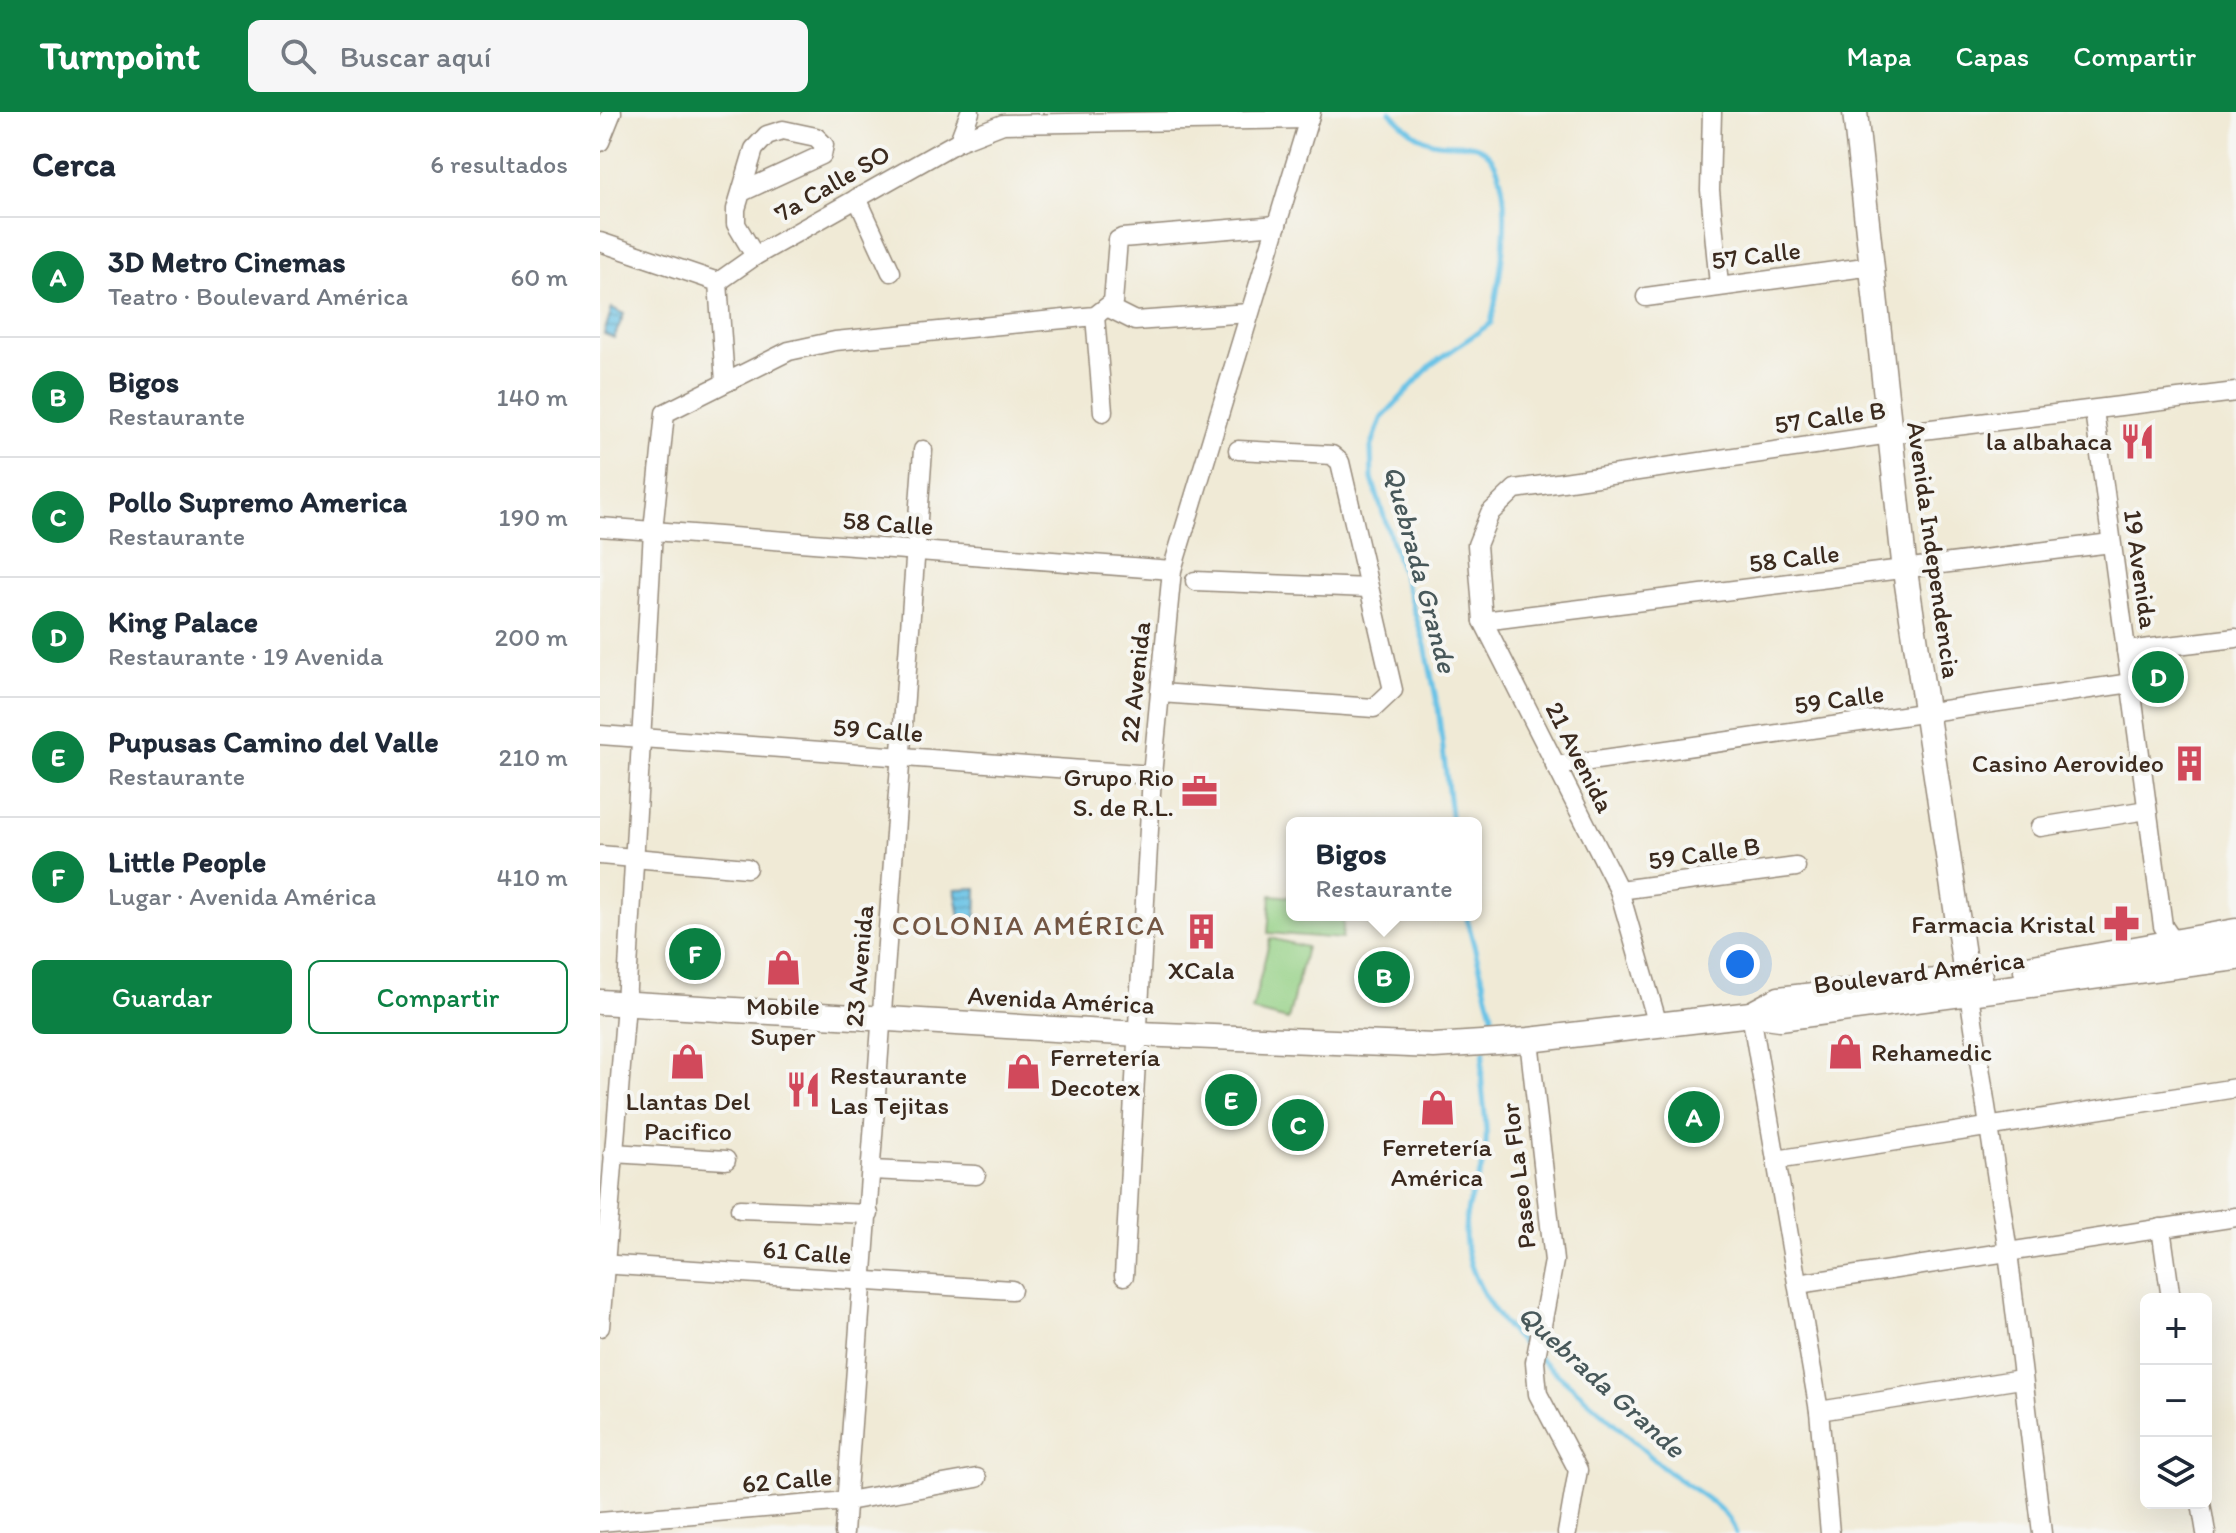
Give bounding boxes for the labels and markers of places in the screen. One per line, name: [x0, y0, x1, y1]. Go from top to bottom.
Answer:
restaurant icon: la albahaca: [2119, 422, 2157, 460]
place label: la albahaca: [1986, 425, 2112, 457]
pin: D: [2132, 647, 2184, 707]
building icon: Casino Aerovideo: [2171, 744, 2209, 782]
place label: Casino Aerovideo: [1972, 747, 2164, 779]
place label: Grupo Rio S. de R.L.: [1063, 761, 1174, 823]
office icon: Grupo Rio S. de R.L.: [1181, 773, 1219, 811]
pharmacy icon: Farmacia Kristal: [2102, 905, 2140, 943]
place label: Farmacia Kristal: [1911, 908, 2095, 940]
building icon: XCala: [1182, 912, 1220, 950]
pin: F: [669, 924, 721, 984]
pin: B: [1358, 947, 1410, 1007]
shop icon: Mobile Super: [764, 948, 802, 986]
place label: XCala: [1167, 954, 1235, 986]
place label: Mobile Super: [746, 990, 820, 1052]
shop icon: Rehamedic: [1826, 1033, 1864, 1071]
place label: Rehamedic: [1871, 1036, 1992, 1068]
place label: Ferretería Decotex: [1050, 1041, 1161, 1103]
shop icon: Llantas Del Pacifico: [669, 1043, 707, 1081]
shop icon: Ferretería Decotex: [1005, 1053, 1043, 1091]
place label: Restaurante Las Tejitas: [830, 1059, 967, 1121]
pin: E: [1205, 1070, 1257, 1130]
restaurant icon: Restaurante Las Tejitas: [785, 1071, 823, 1109]
place label: Llantas Del Pacifico: [626, 1085, 750, 1147]
pin: A: [1668, 1087, 1720, 1147]
shop icon: Ferretería América: [1418, 1089, 1456, 1127]
pin: C: [1272, 1095, 1324, 1155]
place label: Ferretería América: [1382, 1131, 1493, 1193]

